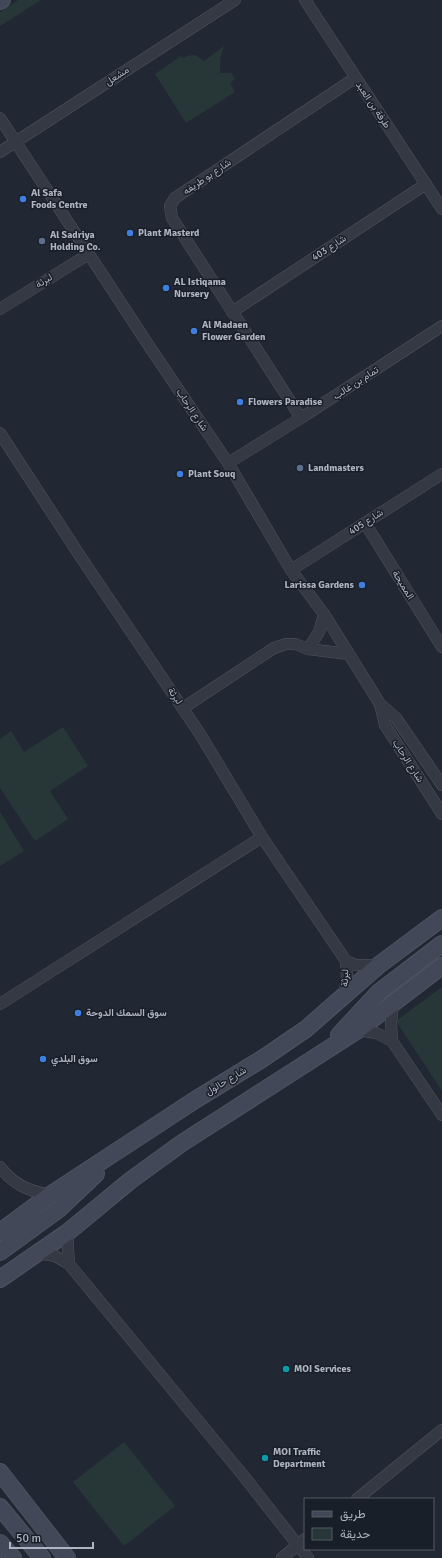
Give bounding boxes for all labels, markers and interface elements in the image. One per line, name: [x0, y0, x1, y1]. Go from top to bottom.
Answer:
street label: مشعل: [103, 64, 131, 88]
street label: طرفة بن العبد: [353, 79, 393, 131]
street label: شارع بو طريفه: [181, 156, 233, 198]
place label: Al Safa Foods Centre: [31, 187, 88, 211]
marker: Al Safa Foods Centre: [18, 194, 28, 204]
place label: Plant Masterd: [138, 227, 200, 239]
marker: Plant Masterd: [125, 228, 135, 238]
place label: Al Sadriya Holding Co.: [50, 229, 101, 253]
street label: شارع 403: [310, 232, 349, 264]
marker: Al Sadriya Holding Co.: [37, 236, 47, 246]
street label: لبرثة: [33, 271, 55, 291]
place label: AL Istiqama Nursery: [174, 276, 226, 300]
marker: AL Istiqama Nursery: [161, 283, 171, 293]
place label: Al Madaen Flower Garden: [202, 319, 266, 343]
marker: Al Madaen Flower Garden: [189, 326, 199, 336]
street label: تمام بن غالب: [331, 364, 381, 402]
street label: شارع الرحاب: [173, 386, 211, 434]
place label: Flowers Paradise: [248, 396, 322, 408]
marker: Flowers Paradise: [235, 397, 245, 407]
place label: Landmasters: [308, 462, 364, 474]
marker: Landmasters: [295, 463, 305, 473]
place label: Plant Souq: [188, 468, 236, 480]
marker: Plant Souq: [175, 469, 185, 479]
street label: شارع 405: [347, 506, 386, 538]
street label: المميحة: [389, 568, 417, 602]
place label: Larissa Gardens: [285, 579, 355, 591]
marker: Larissa Gardens: [357, 580, 367, 590]
street label: لبرثة: [165, 685, 185, 707]
street label: شارع الرحاب: [390, 737, 426, 785]
street label: لبرثة: [339, 969, 351, 987]
place label: سوق السمك الدوحة: [86, 1007, 167, 1019]
marker: سوق السمك الدوحة: [73, 1008, 83, 1018]
place label: سوق البلدي: [51, 1053, 98, 1067]
marker: سوق البلدي: [38, 1054, 48, 1064]
street label: شارع حالول: [203, 1064, 249, 1098]
place label: MOI Services: [294, 1363, 351, 1375]
marker: MOI Services: [281, 1364, 291, 1374]
place label: MOI Traffic Department: [273, 1446, 326, 1470]
marker: MOI Traffic Department: [260, 1453, 270, 1463]
legend: [304, 1498, 434, 1550]
text: طريق: [340, 1507, 366, 1522]
scale bar: [10, 1524, 93, 1550]
text: حديقة: [340, 1527, 370, 1542]
text: 50 m: [16, 1531, 41, 1546]

